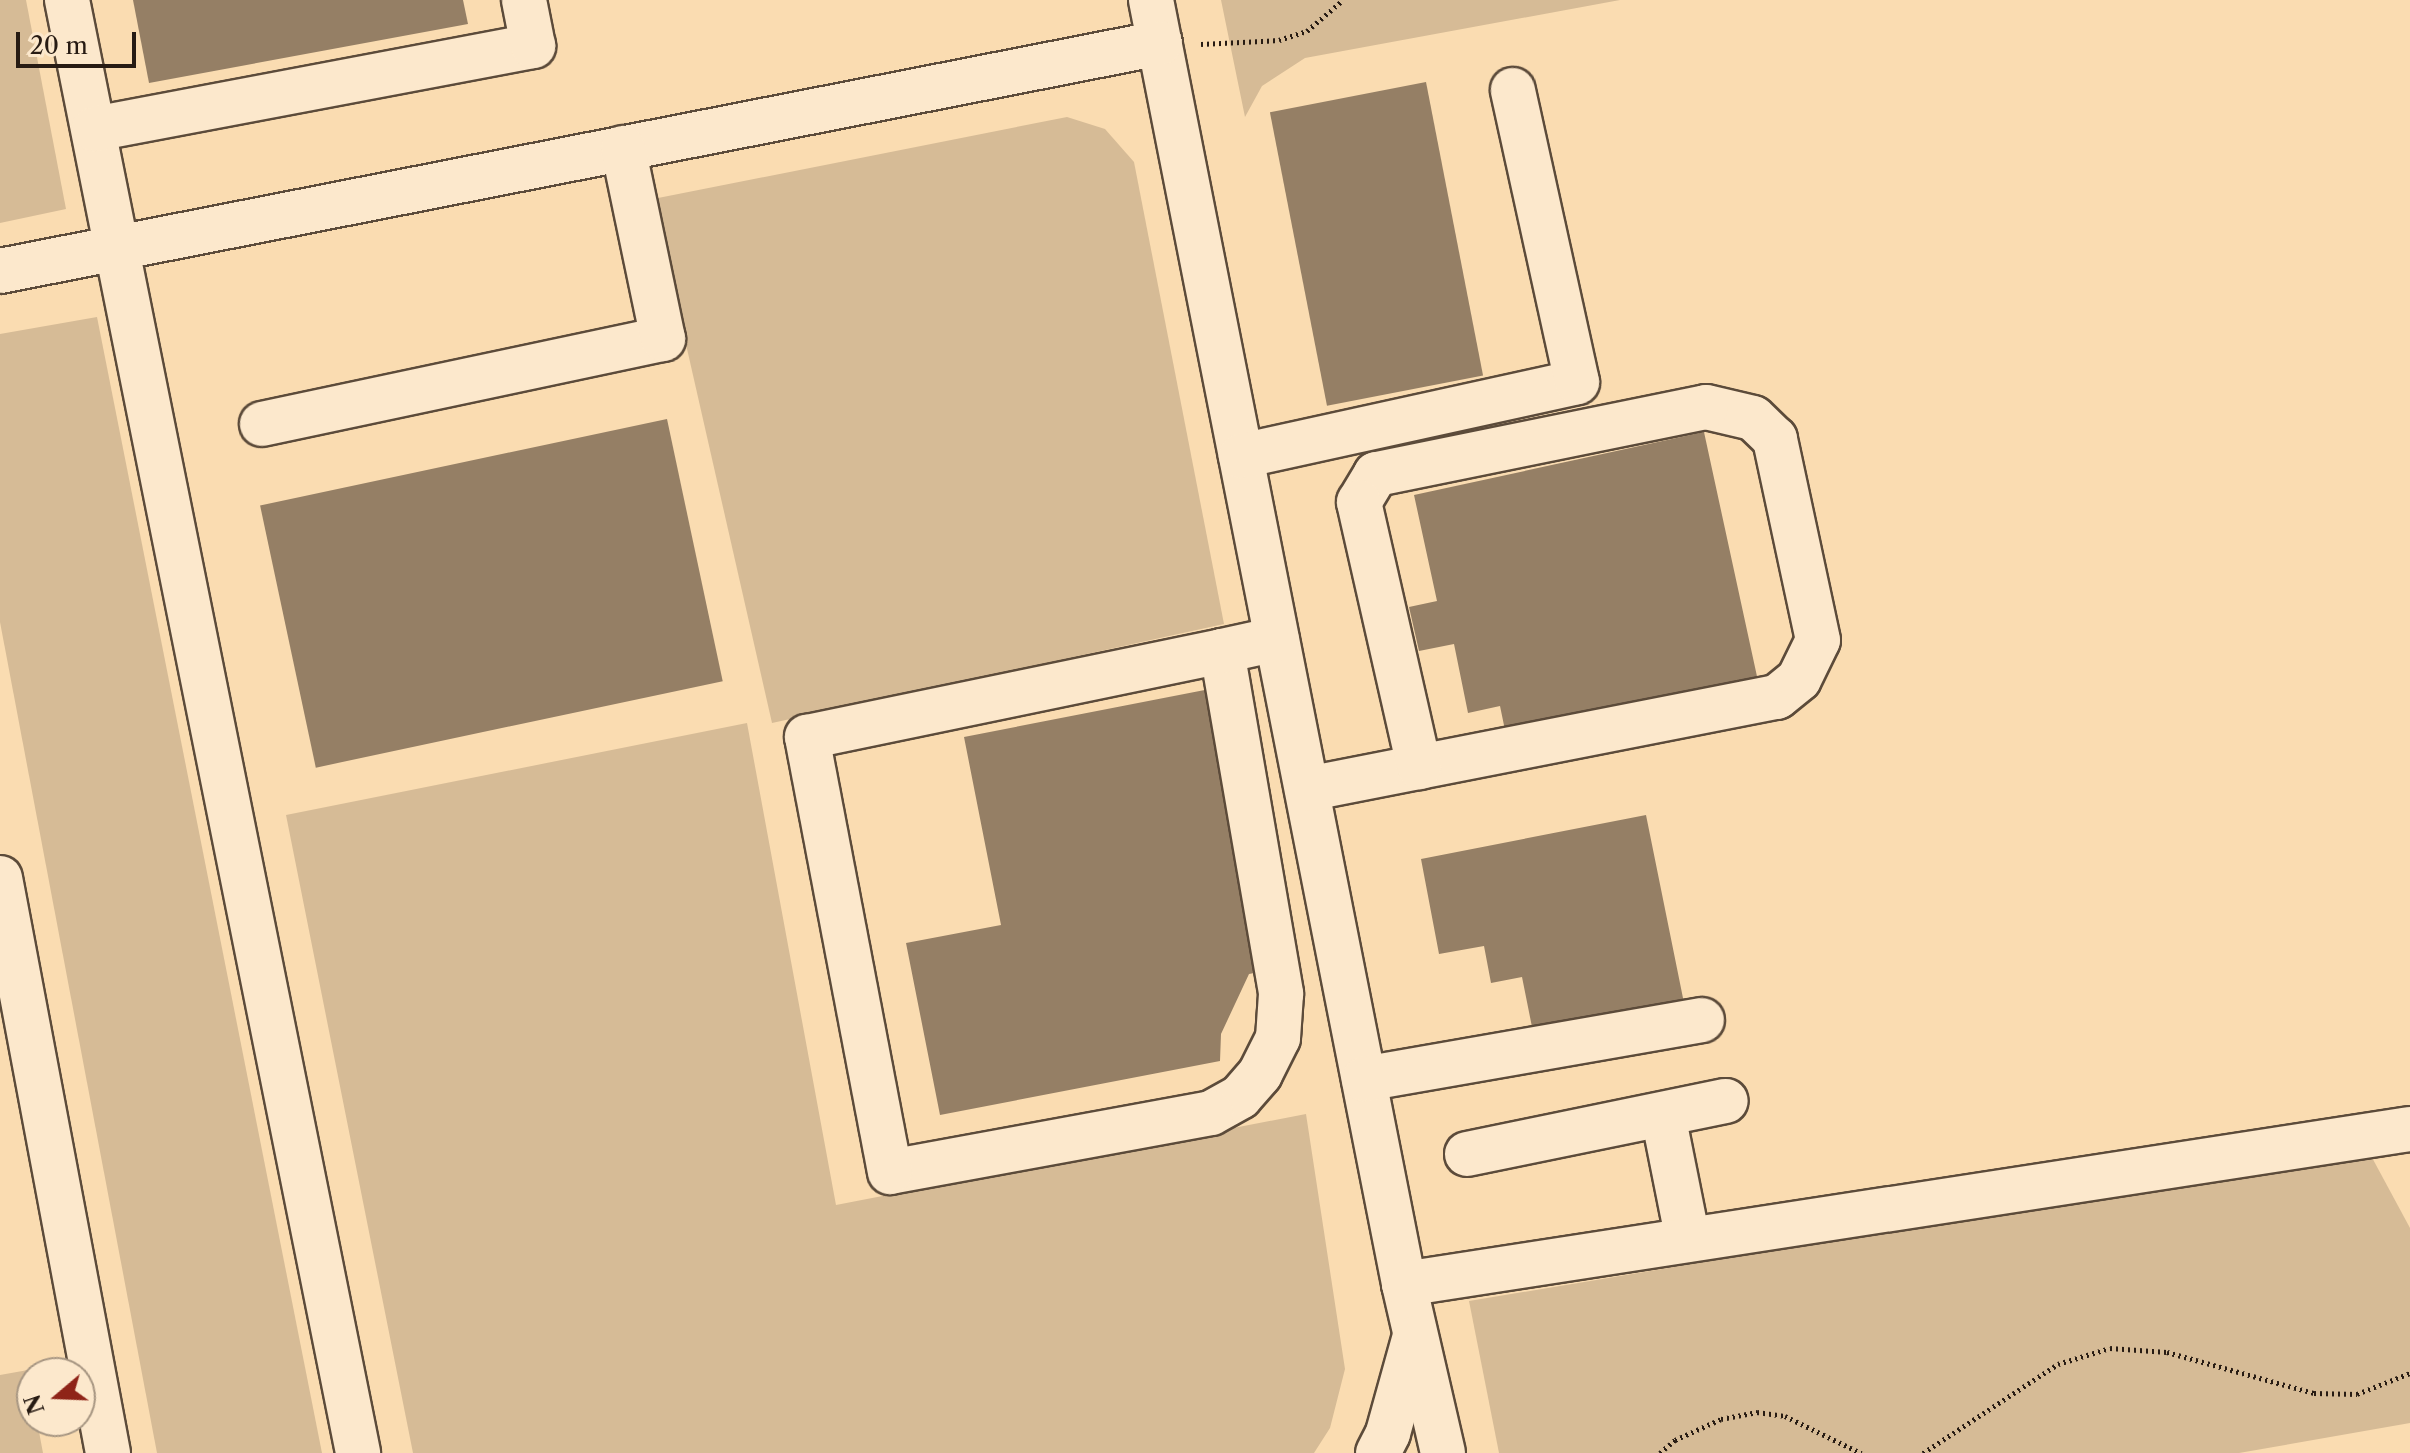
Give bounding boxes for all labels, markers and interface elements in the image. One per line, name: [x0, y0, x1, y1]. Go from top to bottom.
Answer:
scale bar: [20, 16, 140, 66]
text: 20 m: [30, 31, 88, 60]
north arrow: [16, 1357, 96, 1437]
text: N: [19, 1391, 51, 1418]

